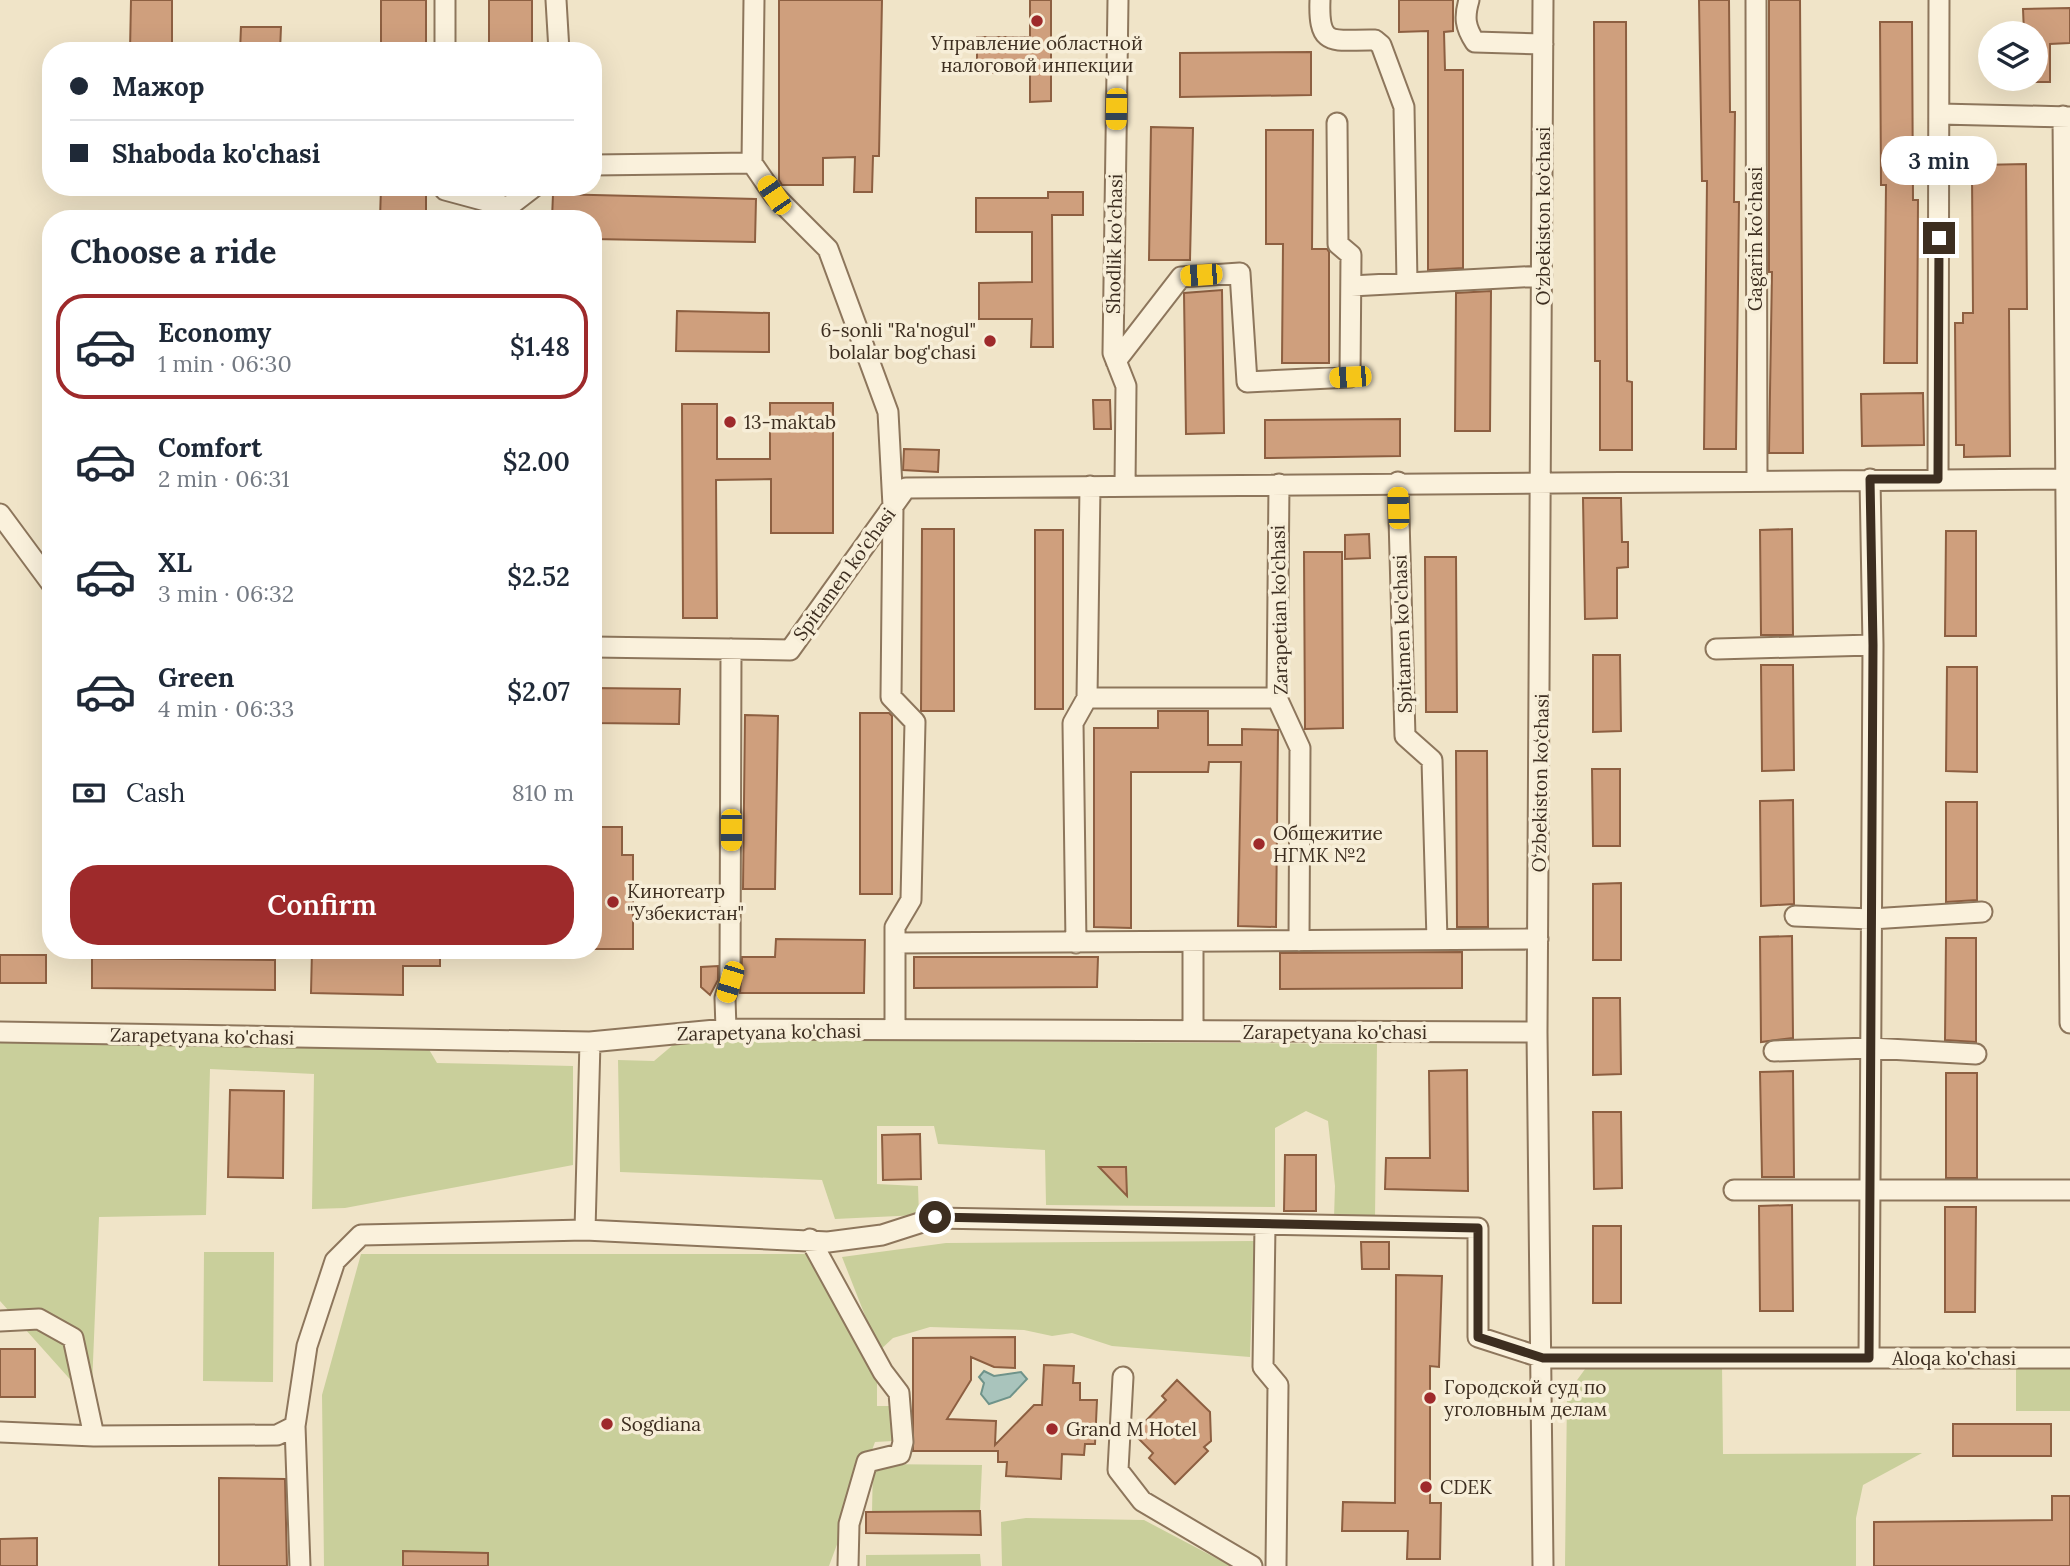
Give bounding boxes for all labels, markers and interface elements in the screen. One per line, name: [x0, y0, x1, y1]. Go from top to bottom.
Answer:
marker: Управление областной налоговой инпекции: [1029, 13, 1045, 29]
map controls: [1978, 21, 2048, 91]
button: layers: [1978, 21, 2048, 91]
place label: Управление областной налоговой инпекции: [930, 31, 1143, 77]
text: Мажор: [112, 70, 204, 103]
car: [1106, 88, 1127, 130]
street label: O‘zbekiston ko‘chasi: [1531, 127, 1555, 305]
callout: 3 min: [1881, 136, 1997, 186]
text: Shaboda ko'chasi: [112, 137, 320, 170]
text: 3 min: [1908, 146, 1970, 175]
street label: Gagarin ko'chasi: [1743, 167, 1767, 311]
car: [754, 172, 795, 218]
street label: Shodlik ko'chasi: [1101, 174, 1127, 314]
route end: [1923, 222, 1955, 254]
text: Choose a ride: [70, 231, 277, 272]
car: [1180, 263, 1223, 287]
icon: car: [74, 315, 137, 378]
text: Economy: [158, 316, 271, 349]
place label: 6-sonli "Ra'nogul" bolalar bog'chasi: [820, 318, 976, 364]
text: $1.48: [510, 330, 570, 363]
marker: 6-sonli "Ra'nogul" bolalar bog'chasi: [982, 333, 998, 349]
text: 1 min · 06:30: [158, 349, 292, 378]
car: [1329, 365, 1372, 389]
place label: 13-maktab: [744, 410, 836, 434]
marker: 13-maktab: [722, 414, 738, 430]
icon: car: [74, 430, 137, 493]
text: Comfort: [158, 431, 262, 464]
text: $2.00: [503, 445, 570, 478]
text: 2 min · 06:31: [158, 464, 290, 493]
car: [1387, 487, 1410, 529]
street label: Spitamen ko'chasi: [788, 503, 900, 645]
street label: Zarapetian ko'chasi: [1266, 525, 1292, 695]
icon: car: [74, 545, 137, 608]
text: XL: [158, 546, 192, 579]
street label: Spitamen ko'chasi: [1387, 554, 1417, 714]
text: $2.52: [507, 560, 570, 593]
text: 3 min · 06:32: [158, 579, 294, 608]
icon: car: [74, 660, 137, 723]
text: Green: [158, 661, 234, 694]
text: $2.07: [507, 675, 570, 708]
street label: O‘zbekiston ko‘chasi: [1526, 693, 1554, 873]
text: 4 min · 06:33: [158, 694, 294, 723]
icon: cash: [70, 774, 108, 812]
text: Cash: [126, 776, 185, 809]
text: 810 m: [512, 778, 574, 807]
car: [721, 809, 742, 851]
place label: Общежитие НГМК №2: [1273, 821, 1383, 867]
marker: Общежитие НГМК №2: [1251, 836, 1267, 852]
button: Confirm: [70, 865, 574, 945]
place label: Кинотеатр "Узбекистан": [627, 879, 744, 925]
marker: Кинотеатр "Узбекистан": [605, 894, 621, 910]
car: [714, 959, 747, 1005]
street label: Zarapetyana ko'chasi: [677, 1018, 861, 1046]
street label: Zarapetyana ko'chasi: [1243, 1020, 1427, 1044]
street label: Zarapetyana ko'chasi: [110, 1022, 294, 1050]
route start: [919, 1201, 951, 1233]
street label: Aloqa ko'chasi: [1891, 1346, 2016, 1370]
place label: Городской суд по уголовным делам: [1444, 1375, 1607, 1421]
marker: Городской суд по уголовным делам: [1422, 1390, 1438, 1406]
place label: Sogdiana: [621, 1412, 701, 1436]
marker: Sogdiana: [599, 1416, 615, 1432]
place label: Grand M Hotel: [1066, 1417, 1197, 1441]
marker: Grand M Hotel: [1044, 1421, 1060, 1437]
place label: CDEK: [1440, 1475, 1492, 1499]
marker: CDEK: [1418, 1479, 1434, 1495]

